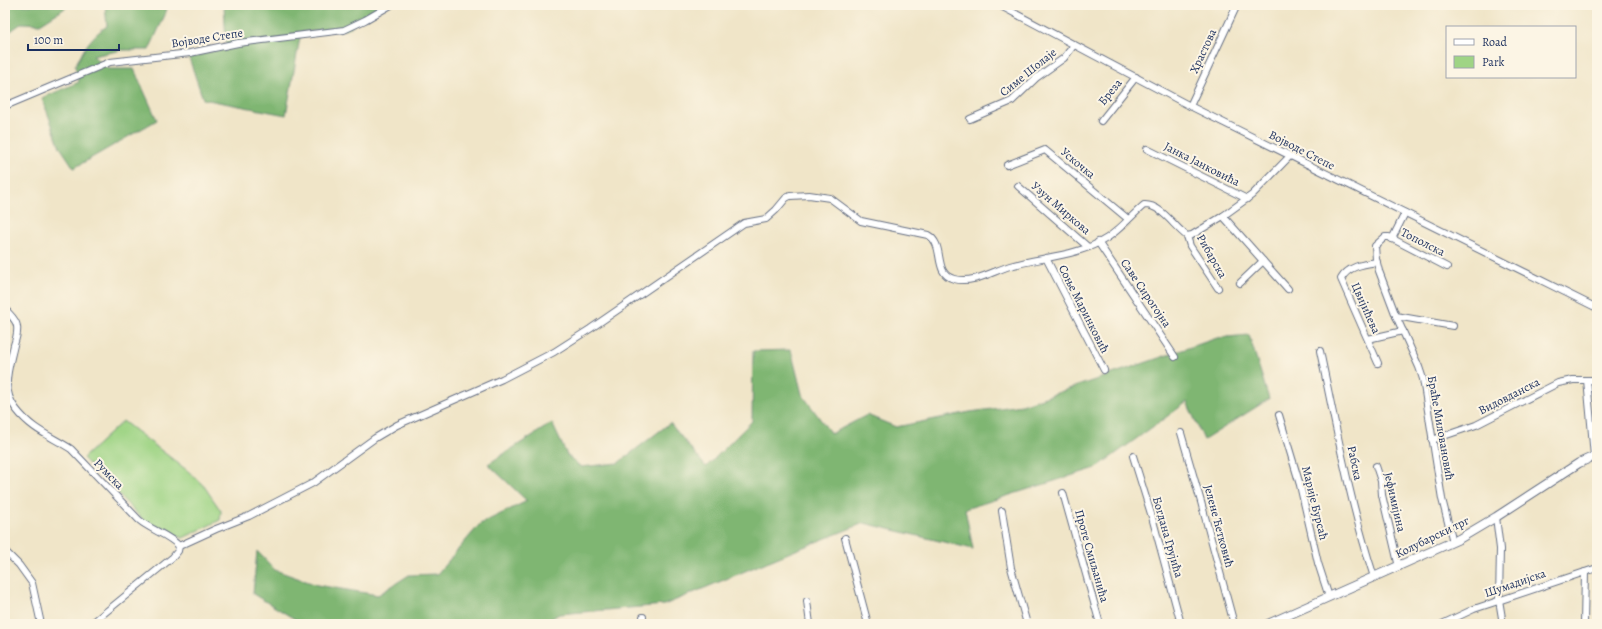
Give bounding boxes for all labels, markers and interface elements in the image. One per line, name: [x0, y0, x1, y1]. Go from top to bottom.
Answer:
street label: Војводе Степе: [170, 24, 244, 52]
scale bar: [28, 26, 119, 52]
street label: Храстова: [1186, 26, 1220, 76]
legend: [1446, 26, 1576, 78]
text: 100 m: [34, 32, 63, 48]
text: Road: [1482, 34, 1508, 50]
street label: Симе Шолаје: [996, 44, 1060, 100]
text: Park: [1482, 54, 1505, 70]
street label: Бреза: [1094, 75, 1126, 109]
street label: Војводе Степе: [1266, 126, 1338, 174]
street label: Јанка Јанковића: [1161, 138, 1243, 190]
street label: Ускочка: [1057, 144, 1099, 182]
street label: Узун Миркова: [1028, 178, 1094, 238]
street label: Тополска: [1398, 224, 1448, 260]
street label: Рибарска: [1193, 231, 1231, 281]
street label: Саве Сирогојна: [1117, 255, 1175, 331]
street label: Соње Маринковић: [1055, 262, 1113, 356]
street label: Цвијићева: [1348, 280, 1385, 337]
street label: Видовданска: [1476, 373, 1543, 418]
street label: Браће Миловановић: [1424, 374, 1458, 482]
street label: Рабска: [1344, 444, 1367, 482]
street label: Румска: [90, 455, 128, 493]
street label: Марије Бурсаћ: [1298, 464, 1332, 542]
street label: Јефимијина: [1380, 471, 1410, 534]
street label: Јелене Ћетковић: [1200, 483, 1238, 570]
street label: Богдана Грујића: [1149, 495, 1187, 580]
street label: Проте Смиљанића: [1071, 508, 1113, 605]
street label: Колубарски трг: [1392, 512, 1472, 562]
street label: Шумадијска: [1482, 565, 1548, 601]

